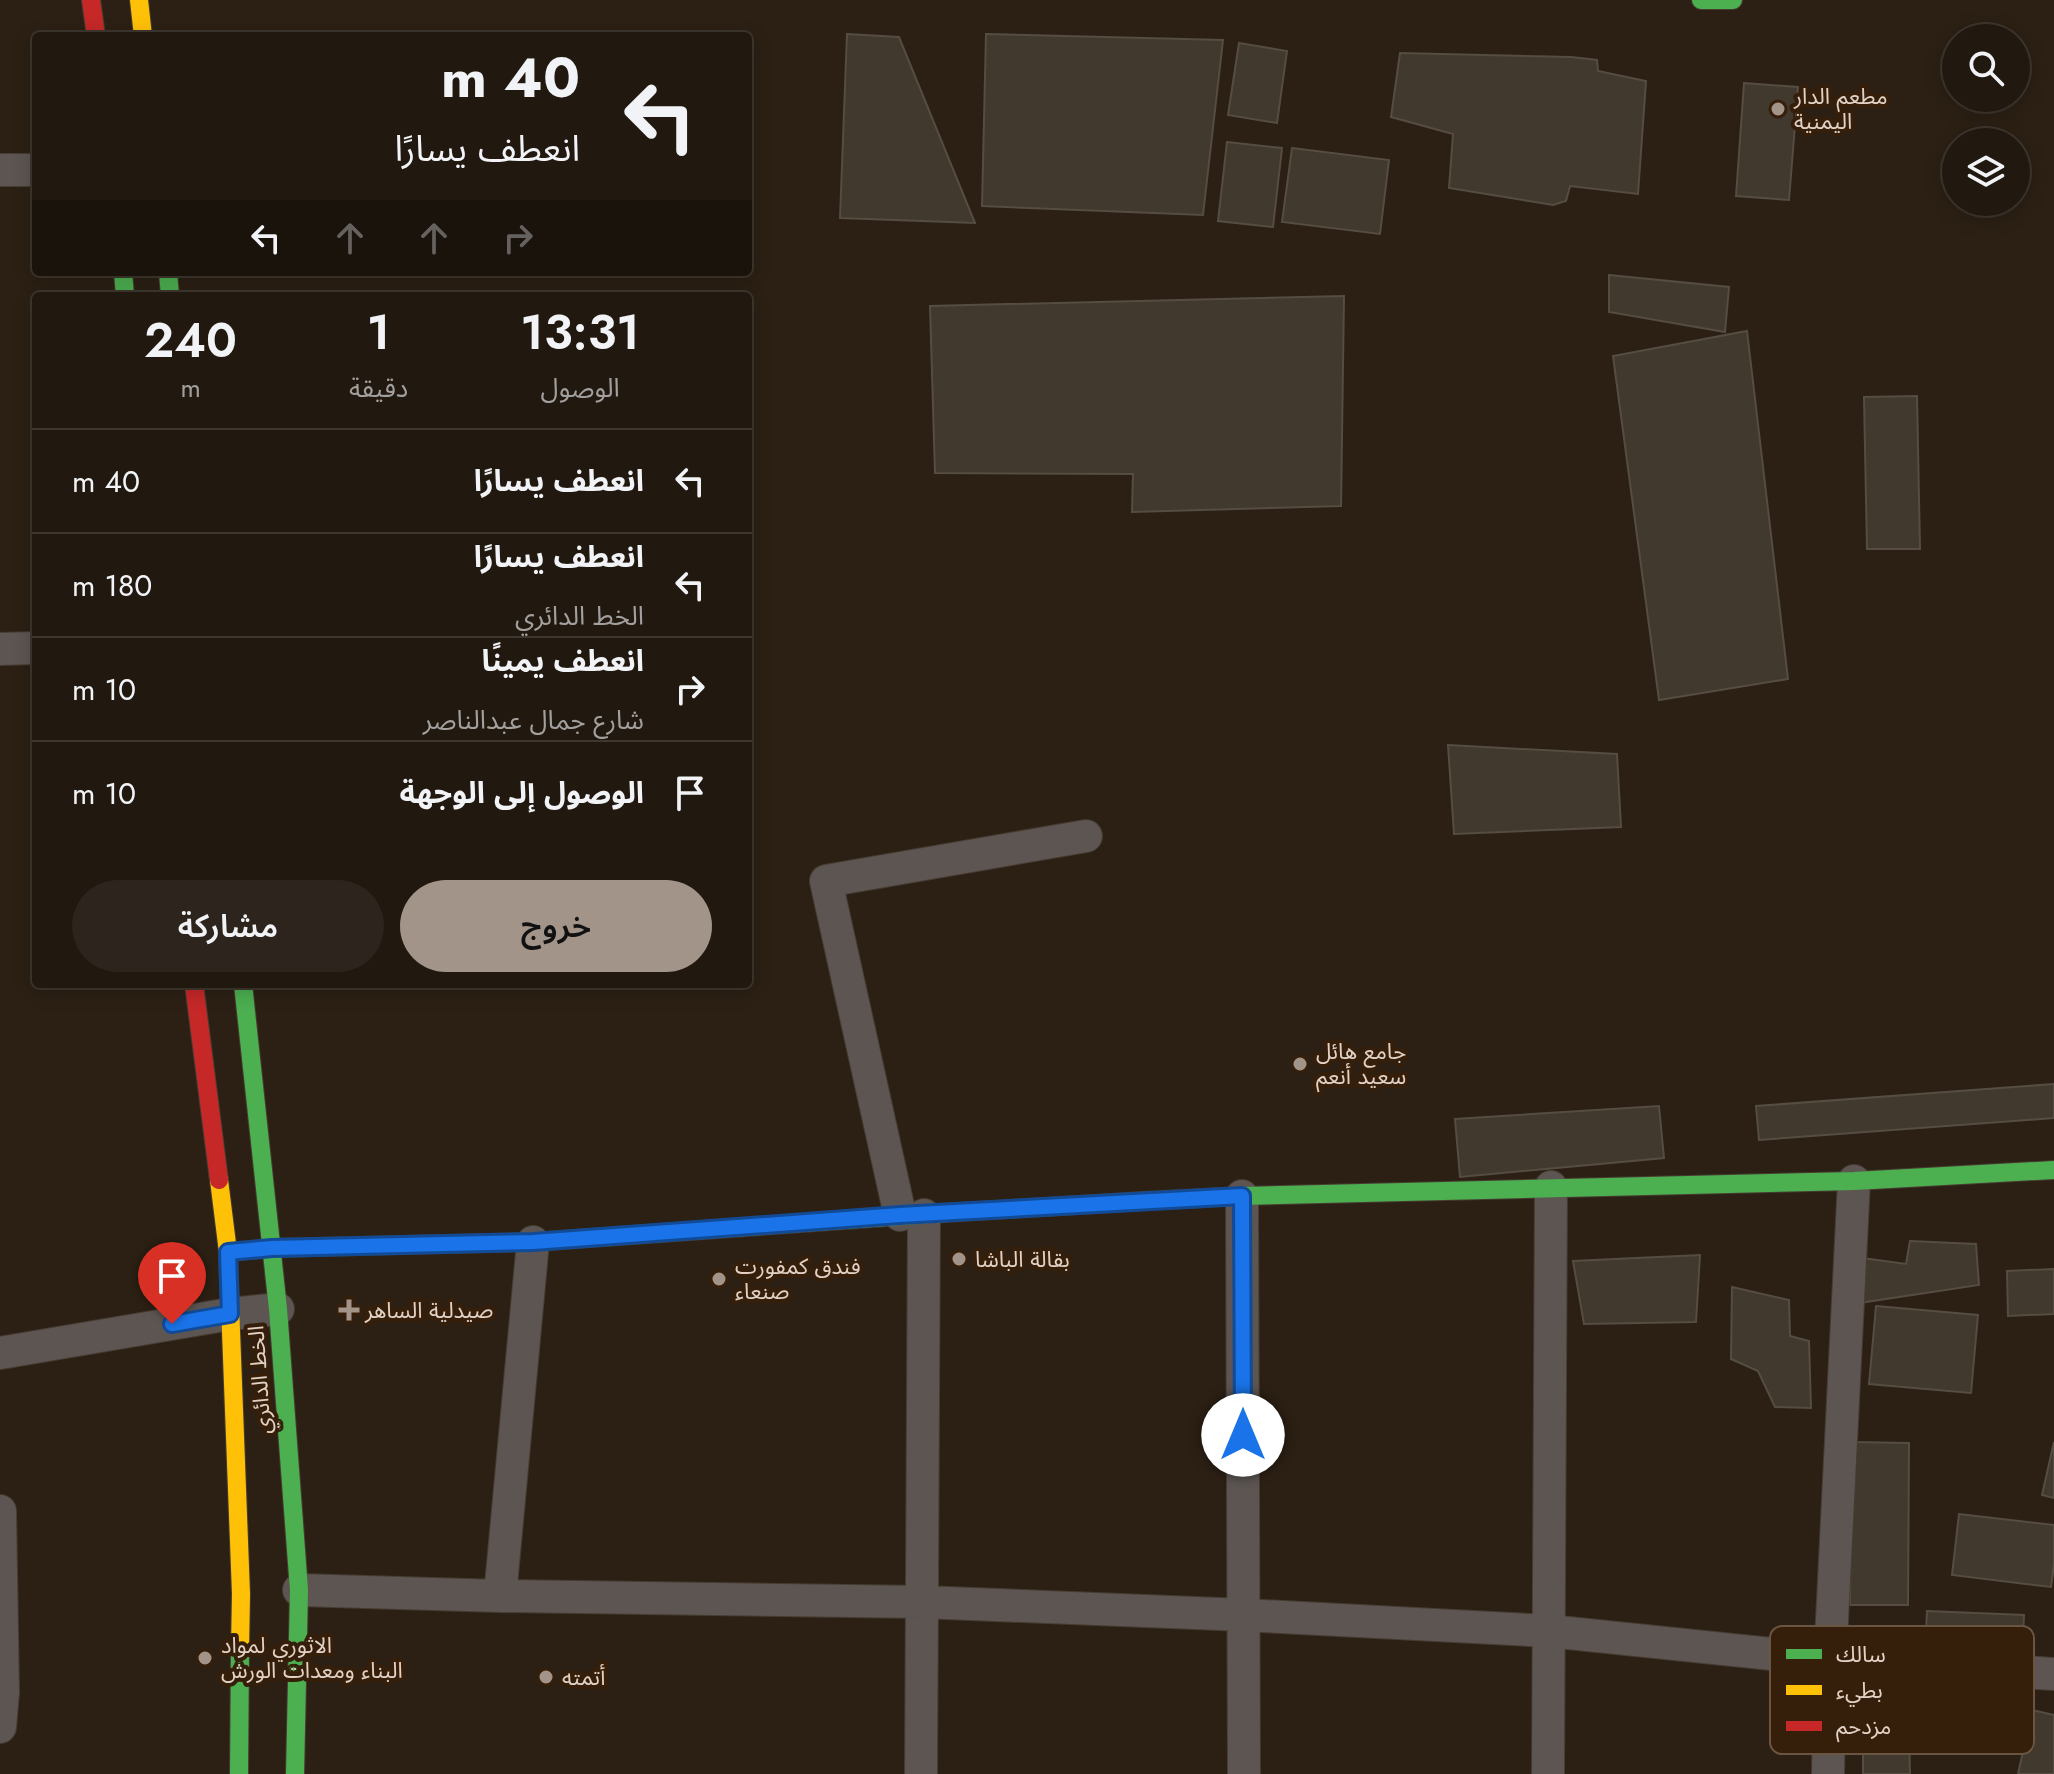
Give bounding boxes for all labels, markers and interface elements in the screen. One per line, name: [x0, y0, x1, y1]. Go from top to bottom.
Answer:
map controls: [1942, 24, 2030, 216]
button: search: [1942, 24, 2030, 112]
text: 40 m: [441, 37, 580, 118]
icon: left: [608, 64, 712, 168]
place label: مطعم الدار اليمنية: [1793, 80, 1888, 137]
marker: مطعم الدار اليمنية: [1769, 100, 1787, 118]
text: انعطف يسارًا: [394, 122, 580, 174]
button: layers: [1942, 128, 2030, 216]
icon: left: [244, 216, 288, 260]
icon: ahead: [328, 216, 372, 260]
icon: ahead: [412, 216, 456, 260]
icon: right: [496, 216, 540, 260]
text: 1: [367, 298, 390, 367]
text: 13:31: [520, 298, 640, 367]
text: 240: [144, 306, 237, 375]
text: m: [180, 369, 201, 407]
text: دقيقة: [349, 369, 408, 407]
text: الوصول: [541, 369, 620, 407]
text: انعطف يسارًا: [474, 459, 644, 502]
icon: left: [668, 459, 712, 503]
text: 40 m: [72, 460, 140, 503]
text: انعطف يسارًا: [474, 535, 644, 578]
icon: left: [668, 563, 712, 607]
text: 180 m: [72, 564, 152, 607]
text: الخط الدائري: [515, 597, 644, 635]
text: انعطف يمينًا: [482, 639, 644, 682]
icon: right: [668, 667, 712, 711]
text: 10 m: [72, 668, 136, 711]
text: شارع جمال عبدالناصر: [423, 701, 644, 739]
text: الوصول إلى الوجهة: [399, 771, 644, 814]
icon: arrive: [668, 771, 712, 815]
text: 10 m: [72, 772, 136, 815]
button: مشاركة: [72, 880, 384, 972]
button: خروج: [400, 880, 712, 972]
place label: جامع هائل سعيد أنعم: [1316, 1035, 1406, 1093]
marker: جامع هائل سعيد أنعم: [1291, 1055, 1309, 1073]
pin: [138, 1242, 206, 1324]
place label: بقالة الباشا: [975, 1243, 1070, 1275]
place label: فندق كمفورت صنعاء: [735, 1250, 861, 1307]
marker: بقالة الباشا: [950, 1250, 968, 1268]
icon: arrive: [150, 1254, 194, 1298]
marker: فندق كمفورت صنعاء: [710, 1270, 728, 1288]
place label: صيدلية الساهر: [364, 1294, 493, 1326]
marker: صيدلية الساهر: [340, 1301, 358, 1319]
street label: الخط الدائري: [239, 1324, 280, 1436]
position arrow: [1201, 1393, 1285, 1477]
legend: [1770, 1626, 2034, 1754]
place label: الاثوري لمواد البناء ومعدات الورش: [221, 1629, 403, 1686]
text: سالك: [1836, 1638, 1886, 1670]
marker: الاثوري لمواد البناء ومعدات الورش: [196, 1649, 214, 1667]
place label: أتمته: [562, 1661, 605, 1693]
marker: أتمته: [537, 1668, 555, 1686]
text: بطيء: [1836, 1674, 1883, 1707]
text: مزدحم: [1836, 1710, 1891, 1743]

